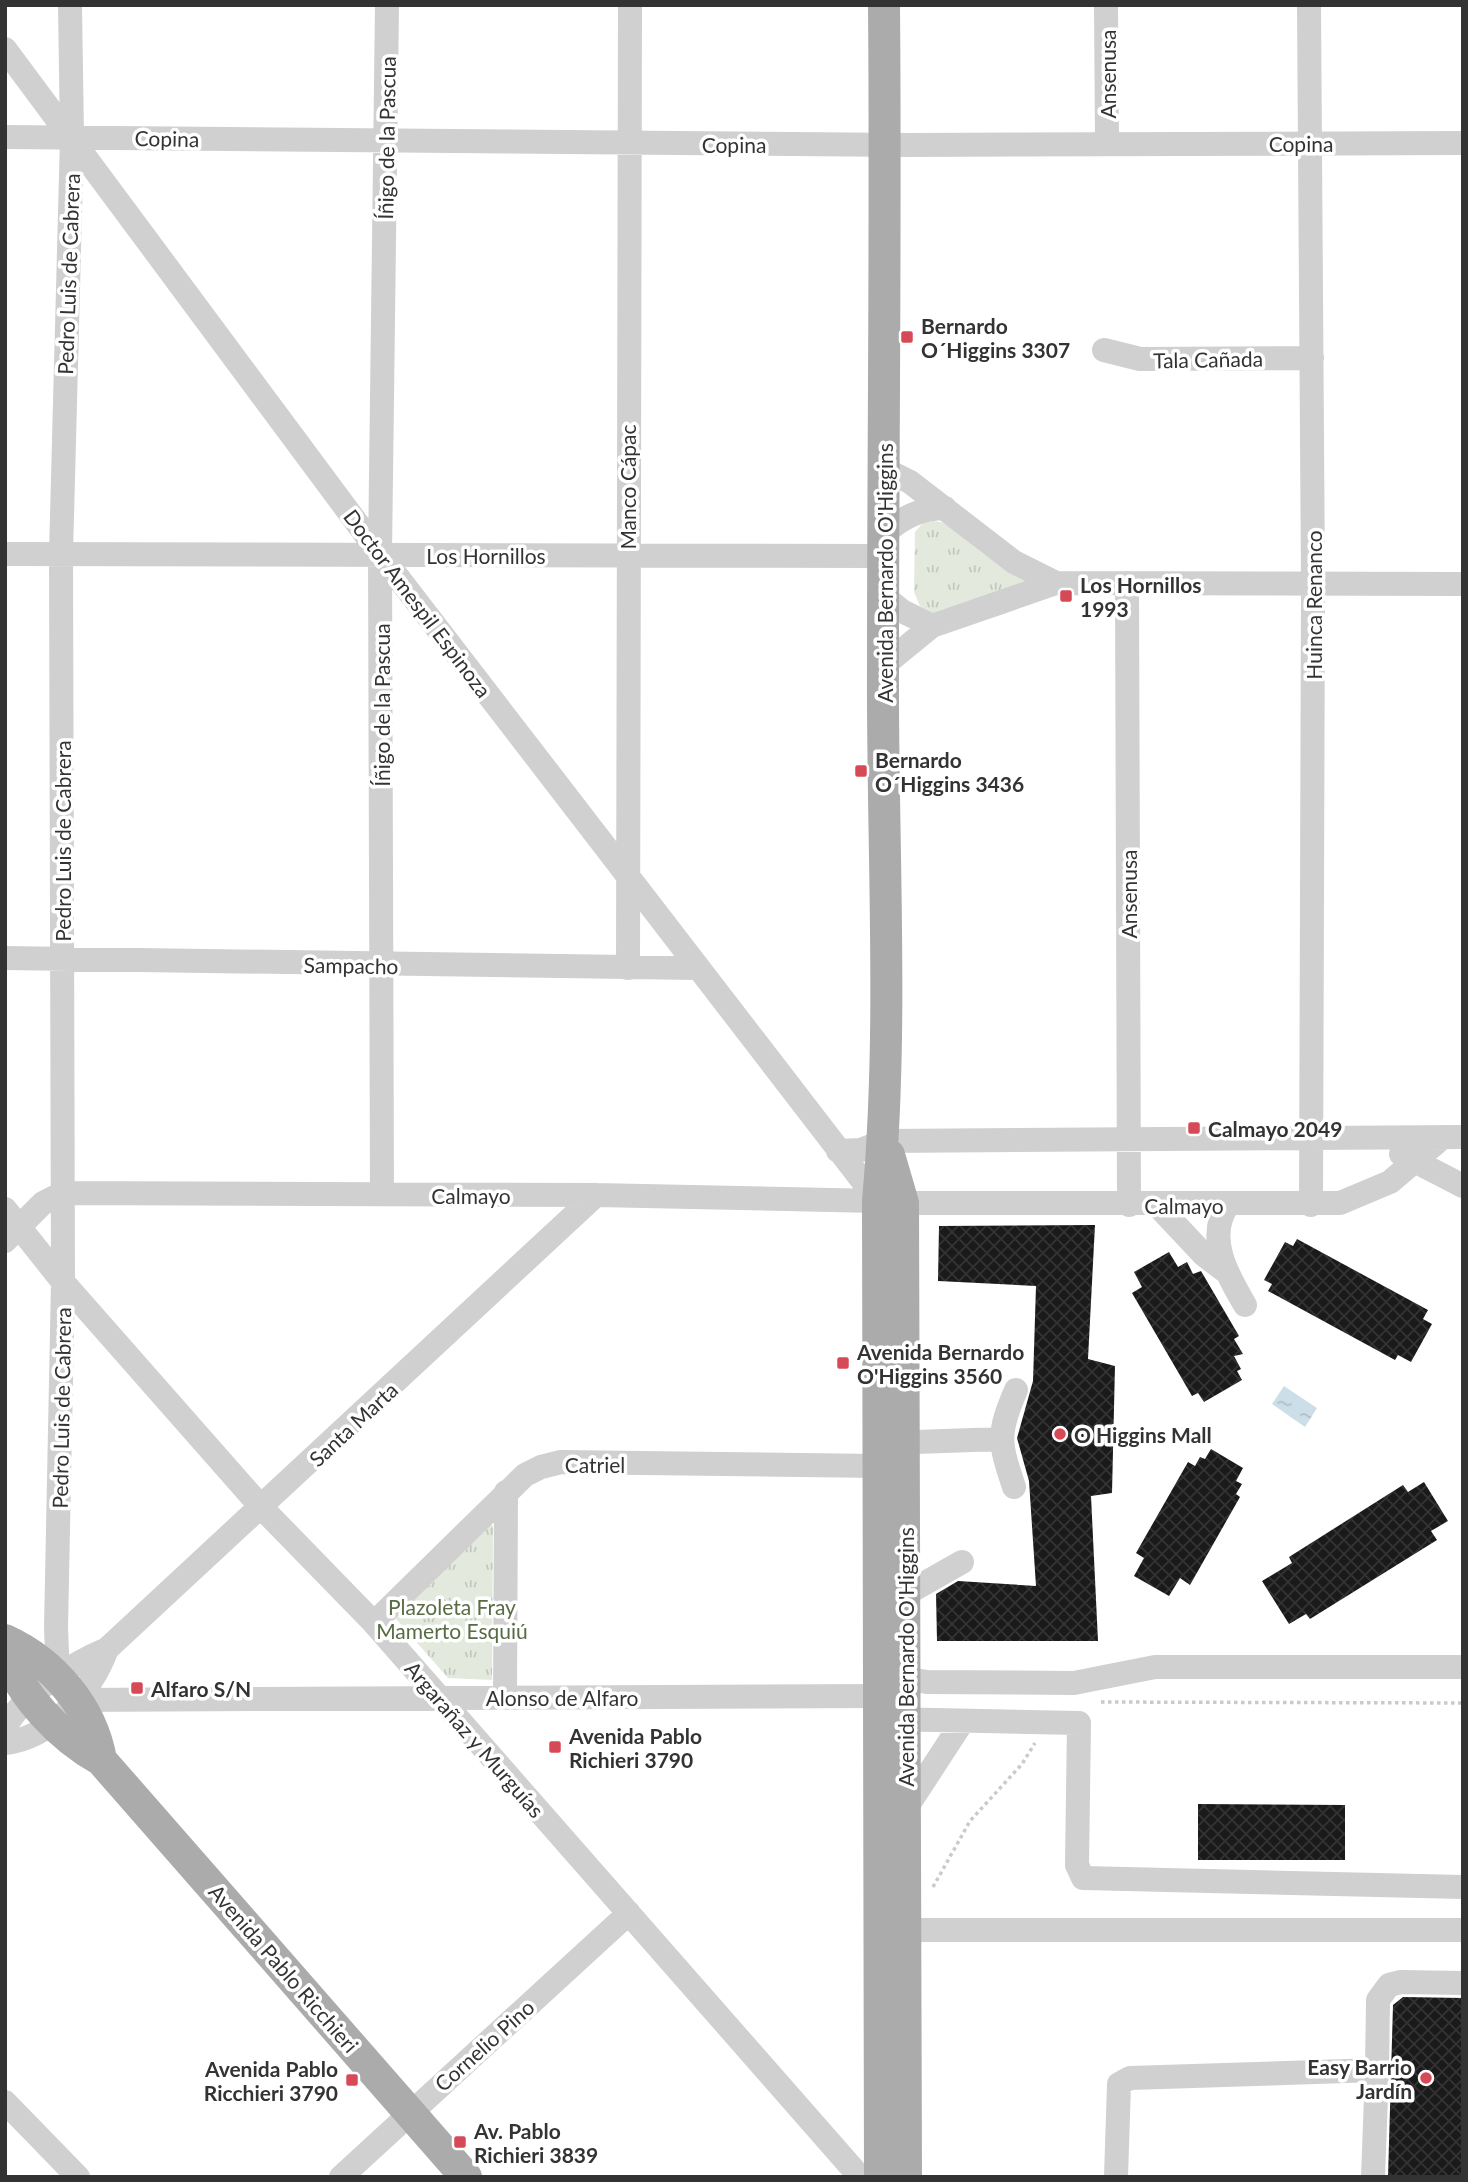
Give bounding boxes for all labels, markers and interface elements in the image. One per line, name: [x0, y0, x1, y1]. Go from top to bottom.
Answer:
street label: Ansenusa: [1095, 29, 1120, 119]
street label: Íñigo de la Pascua: [372, 56, 400, 220]
street label: Copina: [134, 125, 200, 151]
street label: Copina: [1269, 131, 1333, 156]
street label: Copina: [702, 132, 766, 157]
street label: Pedro Luis de Cabrera: [52, 173, 84, 375]
place label: Bernardo O´Higgins 3307: [921, 313, 1070, 362]
marker: Bernardo O´Higgins 3307: [899, 329, 915, 345]
street label: Tala Cañada: [1153, 346, 1263, 372]
street label: Manco Cápac: [615, 424, 640, 550]
street label: Avenida Bernardo O'Higgins: [872, 443, 897, 703]
street label: Doctor Amespil Espinoza: [339, 504, 497, 702]
street label: Huinca Renanco: [1301, 530, 1326, 680]
street label: Los Hornillos: [426, 543, 546, 568]
place label: Los Hornillos 1993: [1080, 572, 1201, 621]
marker: Los Hornillos 1993: [1058, 588, 1074, 604]
street label: Íñigo de la Pascua: [369, 623, 394, 787]
street label: Pedro Luis de Cabrera: [50, 740, 75, 942]
place label: Bernardo O´Higgins 3436: [875, 747, 1024, 796]
marker: Bernardo O´Higgins 3436: [853, 763, 869, 779]
street label: Ansenusa: [1116, 849, 1141, 939]
street label: Sampacho: [303, 952, 399, 978]
place label: Calmayo 2049: [1208, 1116, 1342, 1141]
marker: Calmayo 2049: [1186, 1120, 1202, 1136]
street label: Calmayo: [431, 1183, 511, 1208]
street label: Calmayo: [1144, 1193, 1224, 1218]
street label: Pedro Luis de Cabrera: [47, 1307, 75, 1509]
place label: Avenida Bernardo O'Higgins 3560: [856, 1339, 1024, 1388]
marker: Avenida Bernardo O'Higgins 3560: [835, 1355, 851, 1371]
street label: Santa Marta: [304, 1377, 402, 1471]
place label: O Higgins Mall: [1074, 1422, 1212, 1447]
marker: O Higgins Mall: [1052, 1426, 1068, 1442]
street label: Catriel: [565, 1452, 625, 1477]
street label: Avenida Bernardo O'Higgins: [893, 1527, 918, 1787]
park label: Plazoleta Fray Mamerto Esquiú: [376, 1594, 528, 1643]
street label: Argarañaz y Murguías: [400, 1656, 550, 1822]
place label: Alfaro S/N: [150, 1676, 251, 1701]
marker: Alfaro S/N: [129, 1680, 145, 1696]
street label: Alonso de Alfaro: [486, 1685, 638, 1710]
place label: Avenida Pablo Richieri 3790: [568, 1723, 702, 1772]
marker: Avenida Pablo Richieri 3790: [547, 1739, 563, 1755]
street label: Avenida Pablo Ricchieri: [204, 1879, 364, 2057]
street label: Cornelio Pino: [429, 1994, 539, 2096]
place label: Easy Barrio Jardín: [1307, 2054, 1412, 2103]
place label: Avenida Pablo Ricchieri 3790: [204, 2056, 338, 2105]
marker: Easy Barrio Jardín: [1418, 2070, 1434, 2086]
marker: Avenida Pablo Ricchieri 3790: [344, 2072, 360, 2088]
place label: Av. Pablo Richieri 3839: [473, 2118, 598, 2167]
marker: Av. Pablo Richieri 3839: [452, 2134, 468, 2150]

